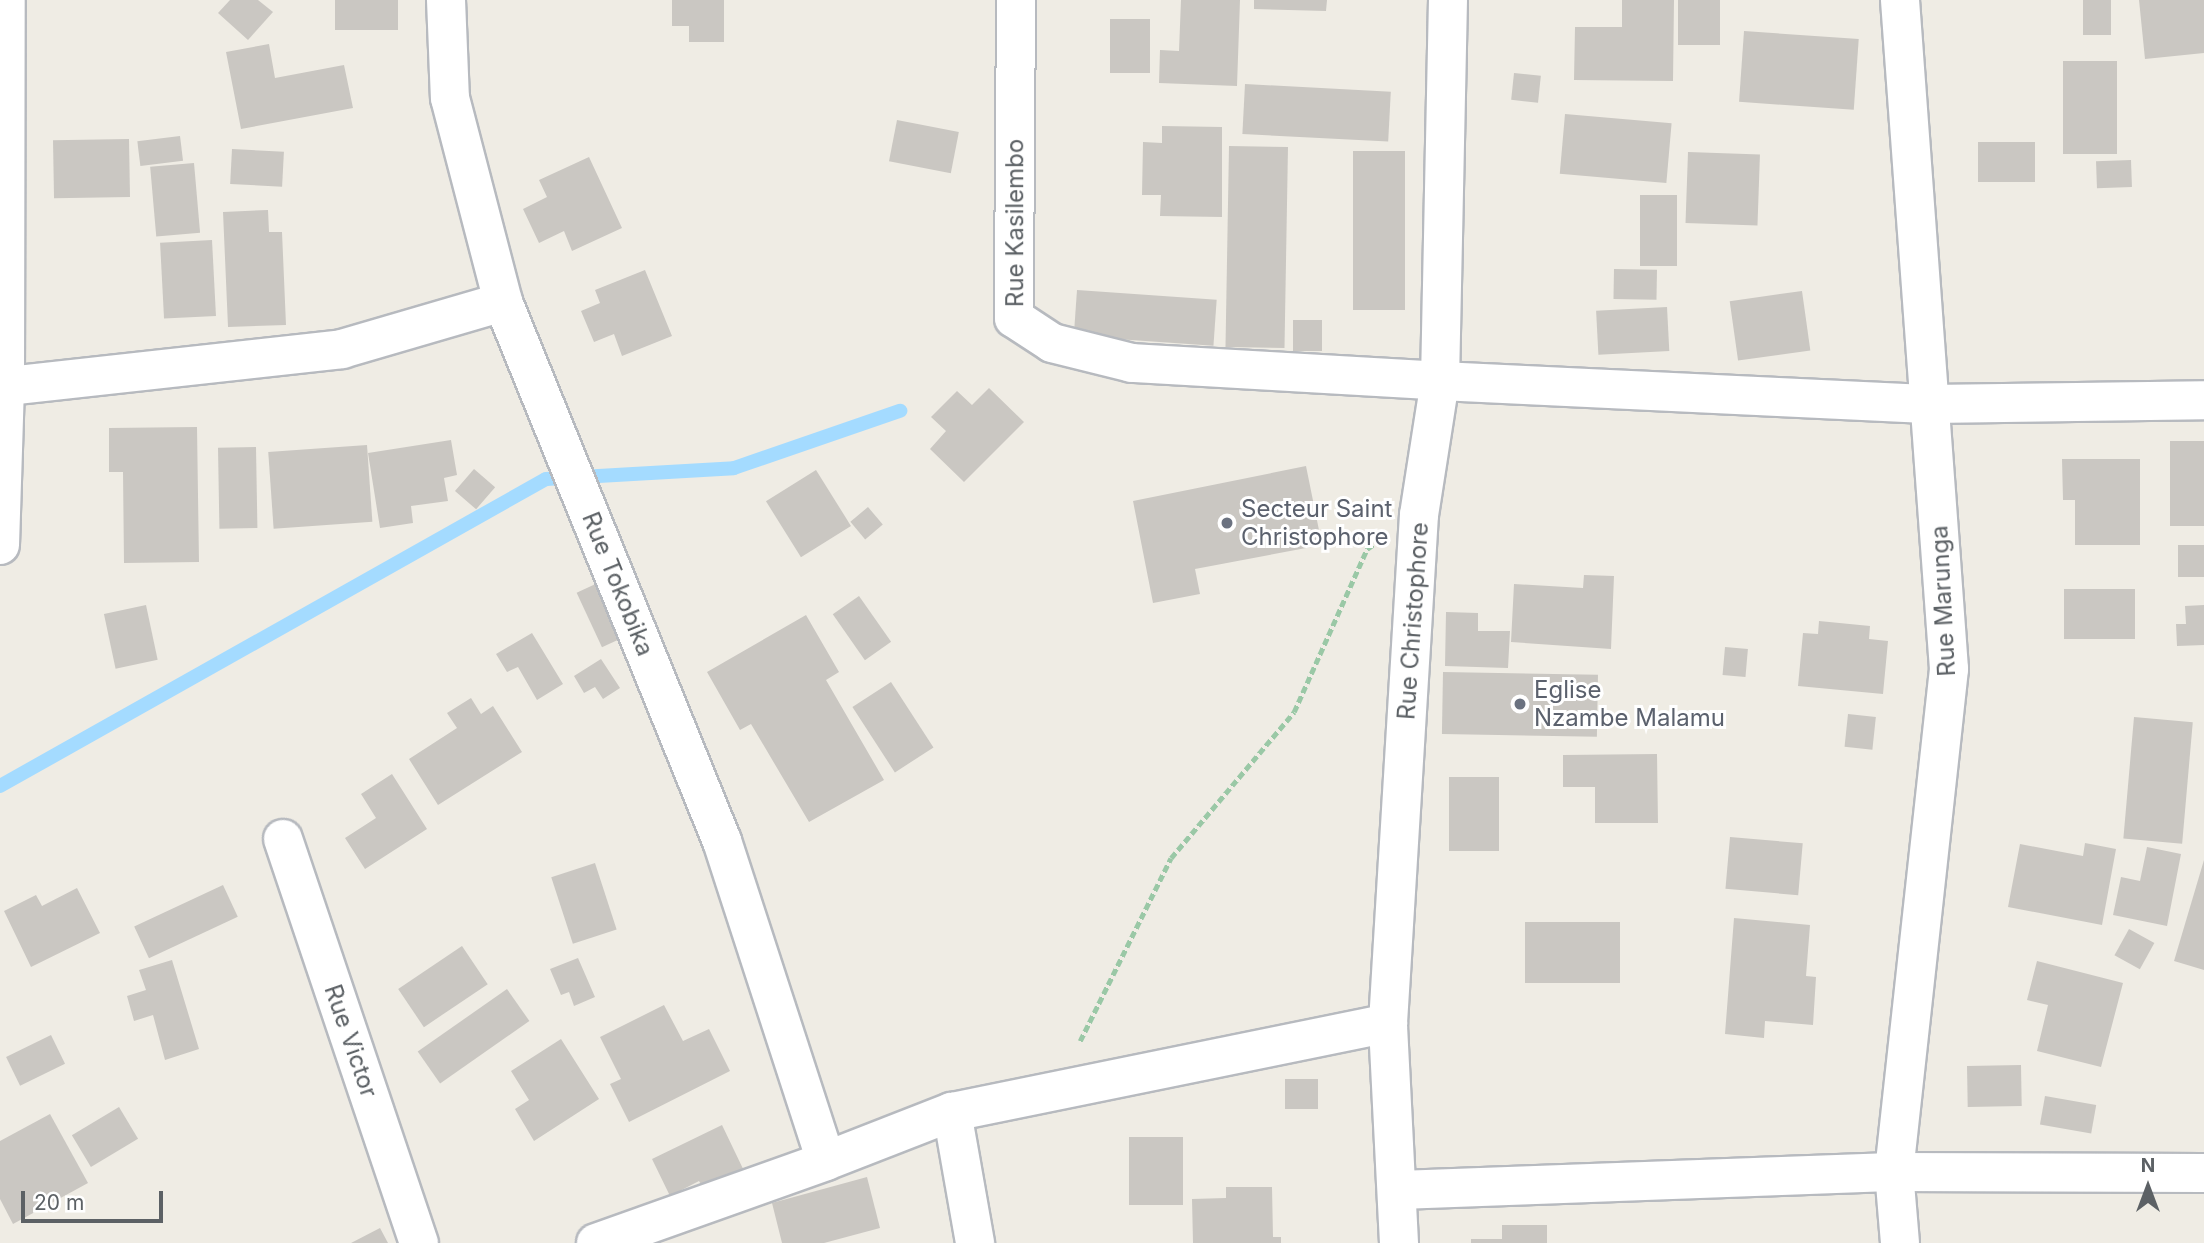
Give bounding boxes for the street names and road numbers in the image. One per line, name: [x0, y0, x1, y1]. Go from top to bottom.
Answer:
street label: Rue Kasilembo: [1001, 139, 1029, 307]
street label: Rue Tokobika: [576, 508, 660, 660]
street label: Rue Christophore: [1392, 521, 1434, 721]
street label: Rue Marunga: [1925, 525, 1961, 677]
street label: Rue Victor: [318, 981, 384, 1101]

